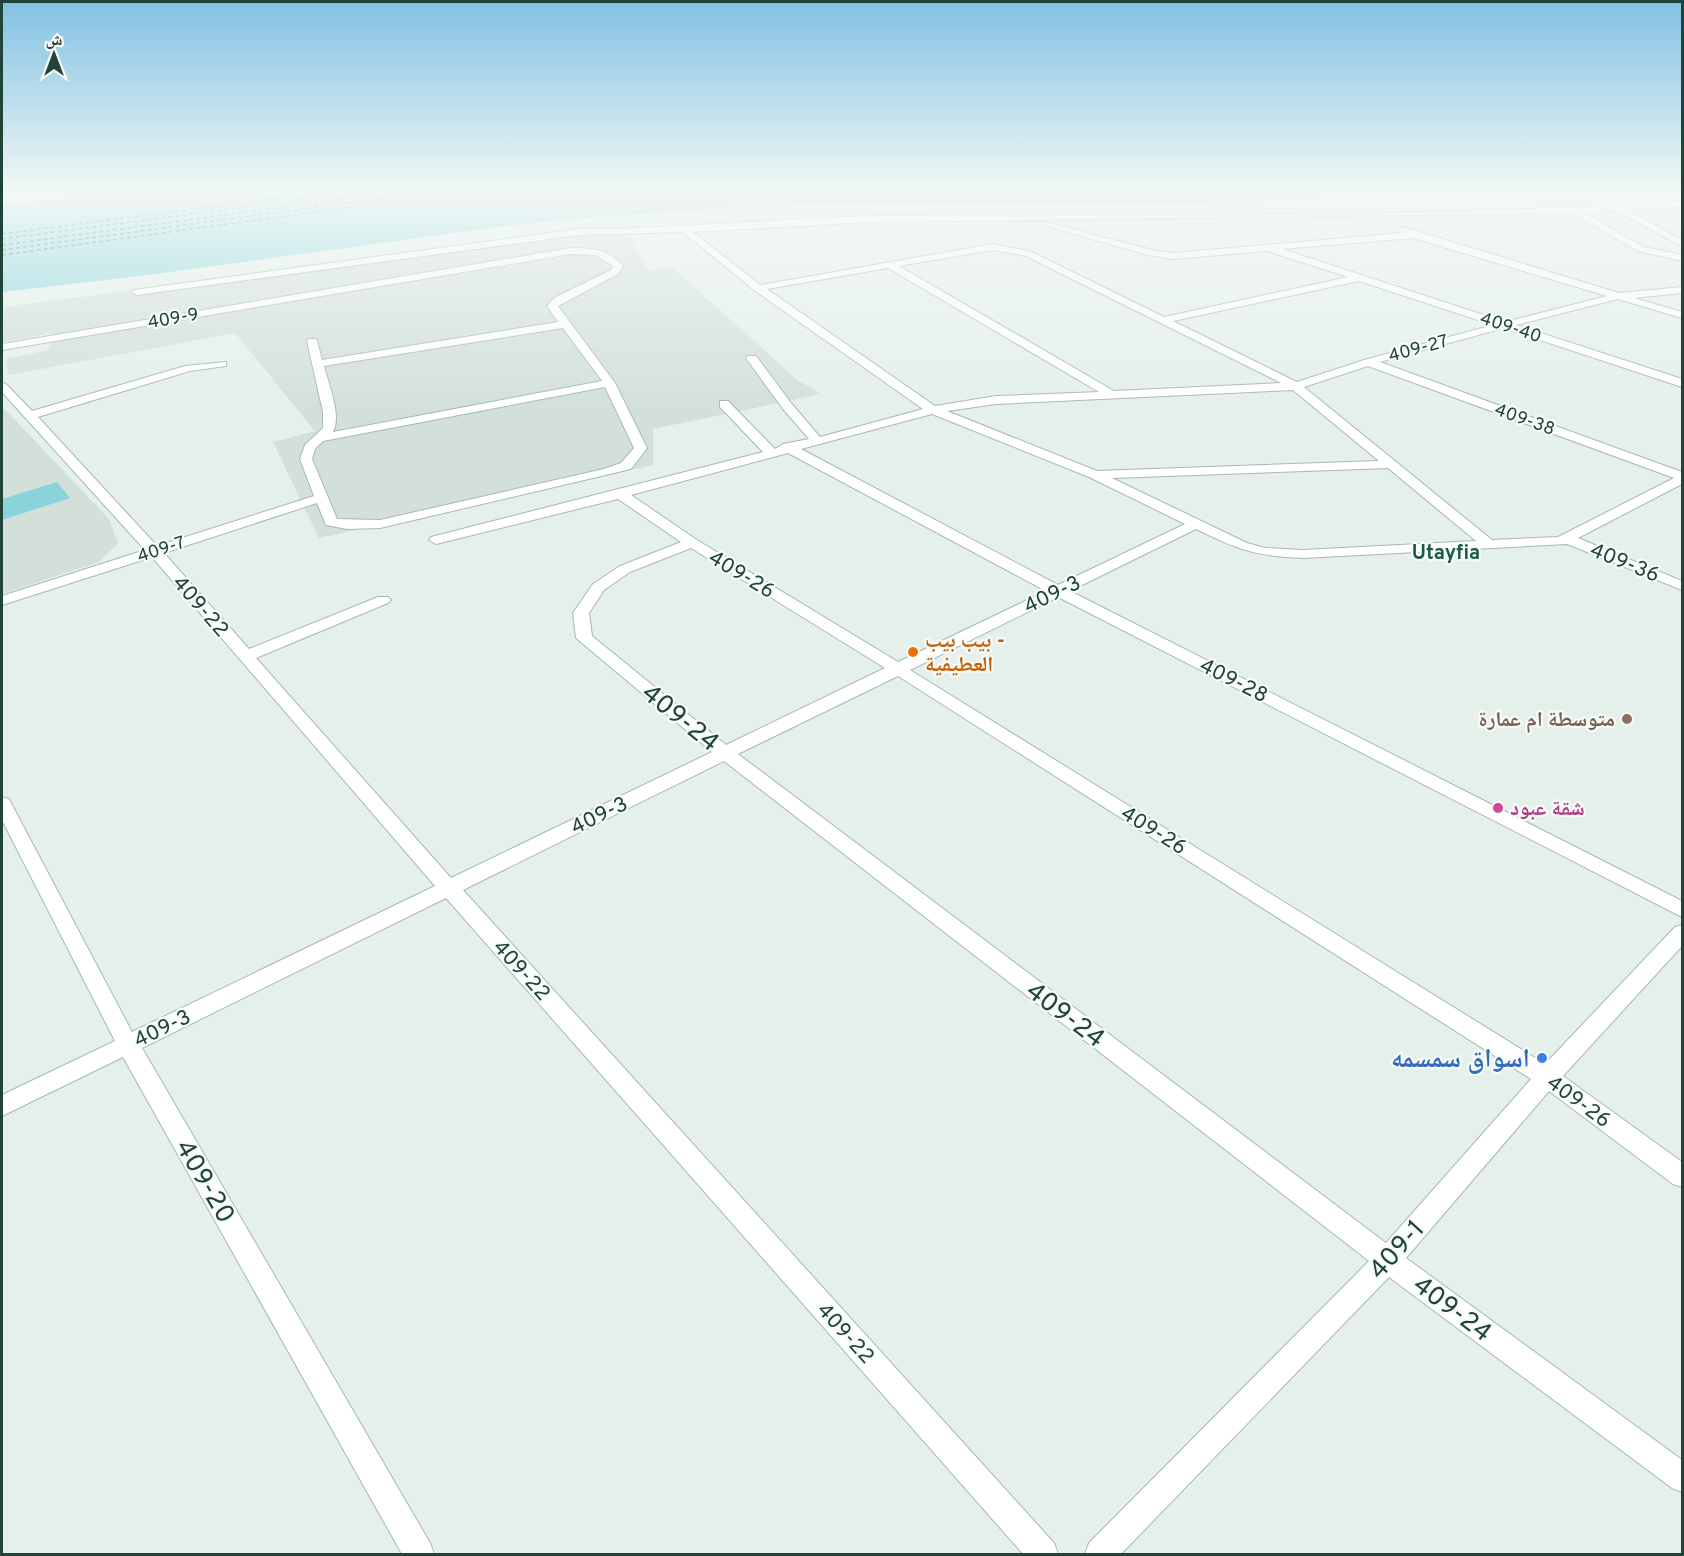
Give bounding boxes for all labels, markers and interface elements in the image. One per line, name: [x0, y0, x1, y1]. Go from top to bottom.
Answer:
north arrow: [24, 24, 84, 84]
text: ش: [46, 31, 63, 51]
street label: 409-9: [146, 304, 201, 335]
street label: 409-40: [1477, 308, 1544, 349]
street label: 409-27: [1386, 330, 1451, 368]
street label: 409-38: [1491, 399, 1558, 442]
street label: 409-7: [135, 532, 188, 569]
street label: 409-36: [1586, 537, 1663, 590]
district label: Utayfia: [1412, 541, 1480, 567]
street label: 409-26: [703, 545, 779, 606]
street label: 409-3: [1020, 570, 1086, 621]
street label: 409-22: [166, 571, 234, 643]
place label: بيب بيب - العطيفية: [925, 628, 1005, 679]
marker: بيب بيب - العطيفية: [906, 645, 920, 659]
street label: 409-28: [1195, 653, 1272, 710]
street label: 409-24: [634, 678, 725, 760]
place label: متوسطة ام عمارة: [1479, 707, 1615, 734]
marker: متوسطة ام عمارة: [1620, 712, 1634, 726]
street label: 409-3: [567, 791, 633, 842]
place label: شقة عبود: [1510, 796, 1585, 823]
street label: 409-26: [1115, 801, 1191, 862]
marker: شقة عبود: [1491, 801, 1505, 815]
street label: 409-22: [486, 935, 555, 1007]
street label: 409-24: [1018, 976, 1111, 1056]
street label: 409-3: [130, 1004, 196, 1055]
place label: اسواق سمسمه: [1391, 1044, 1530, 1077]
marker: اسواق سمسمه: [1535, 1051, 1549, 1065]
street label: 409-26: [1541, 1070, 1616, 1135]
street label: 409-20: [167, 1134, 241, 1230]
street label: 409-1: [1363, 1214, 1433, 1287]
street label: 409-24: [1405, 1270, 1498, 1350]
street label: 409-22: [810, 1298, 879, 1370]

